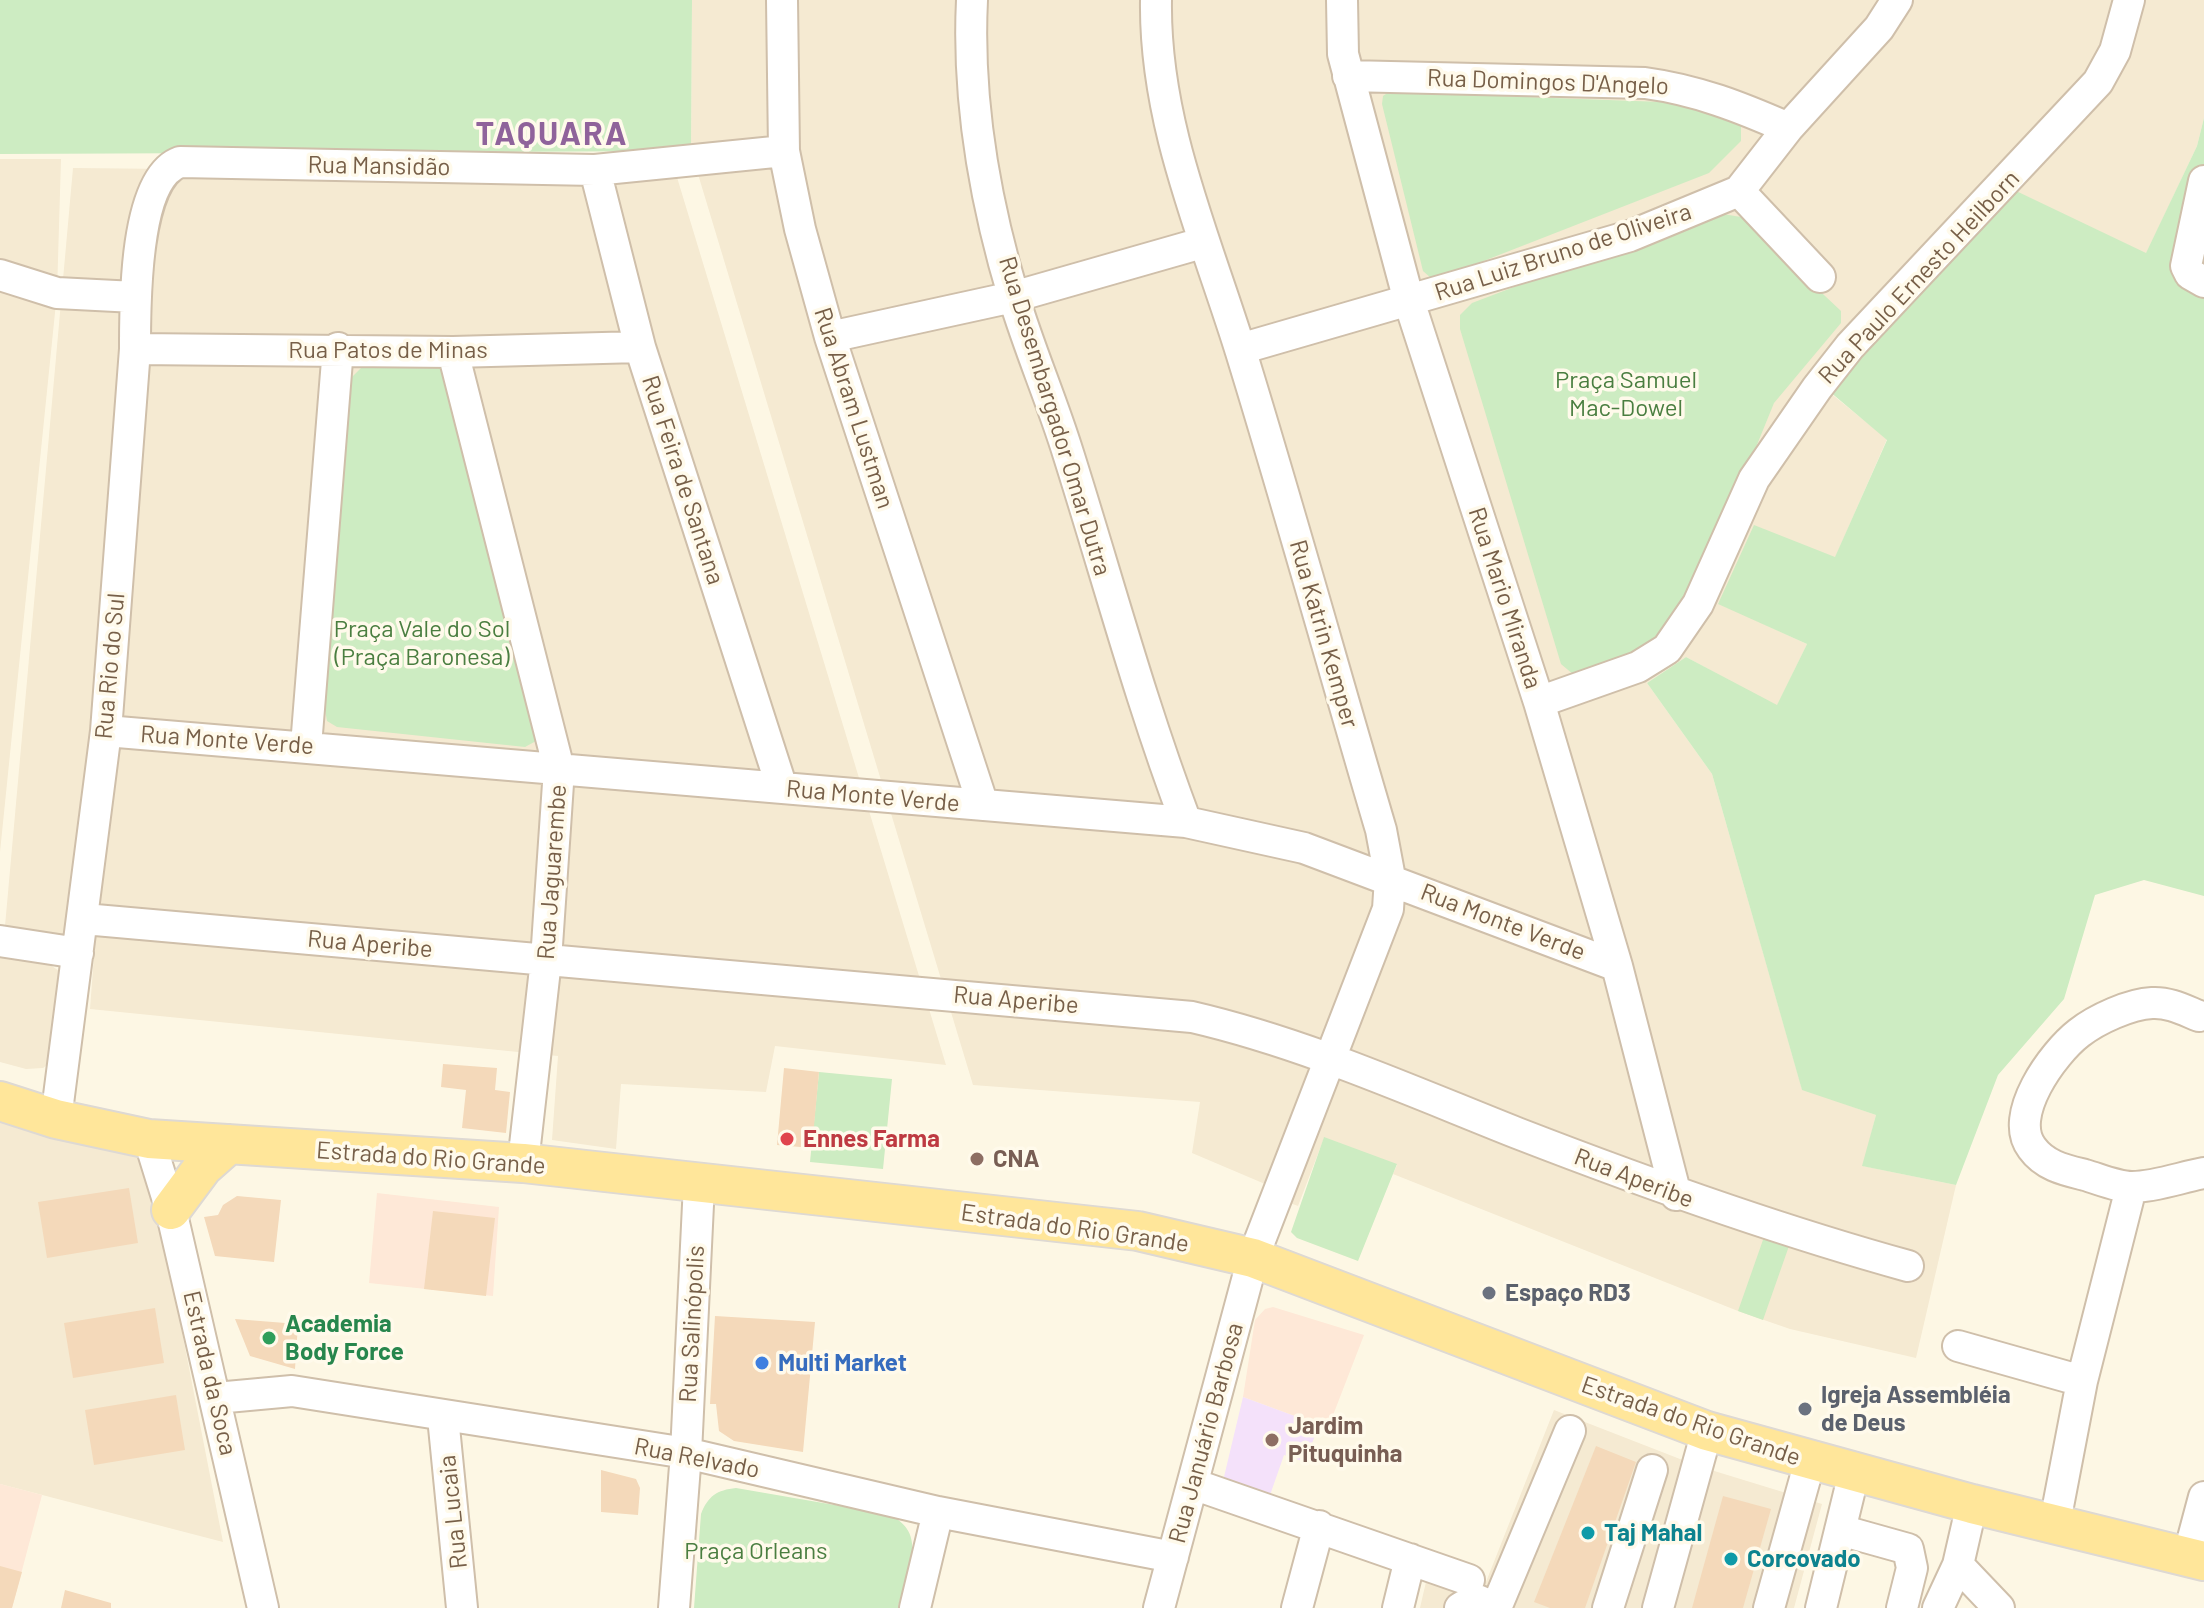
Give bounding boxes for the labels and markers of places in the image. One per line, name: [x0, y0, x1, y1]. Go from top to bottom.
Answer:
place label: Ennes Farma: [803, 1125, 940, 1153]
marker: Ennes Farma: [778, 1130, 796, 1148]
place label: CNA: [993, 1145, 1040, 1173]
marker: CNA: [968, 1150, 986, 1168]
place label: Espaço RD3: [1505, 1279, 1631, 1307]
marker: Espaço RD3: [1480, 1284, 1498, 1302]
place label: Academia Body Force: [285, 1310, 404, 1366]
marker: Academia Body Force: [260, 1329, 278, 1347]
place label: Multi Market: [778, 1349, 907, 1377]
marker: Multi Market: [753, 1354, 771, 1372]
place label: Igreja Assembléia de Deus: [1821, 1381, 2011, 1437]
marker: Igreja Assembléia de Deus: [1796, 1400, 1814, 1418]
place label: Jardim Pituquinha: [1288, 1412, 1402, 1468]
marker: Jardim Pituquinha: [1263, 1431, 1281, 1449]
place label: Taj Mahal: [1604, 1519, 1702, 1547]
marker: Taj Mahal: [1579, 1524, 1597, 1542]
place label: Corcovado: [1747, 1545, 1861, 1573]
marker: Corcovado: [1722, 1550, 1740, 1568]

